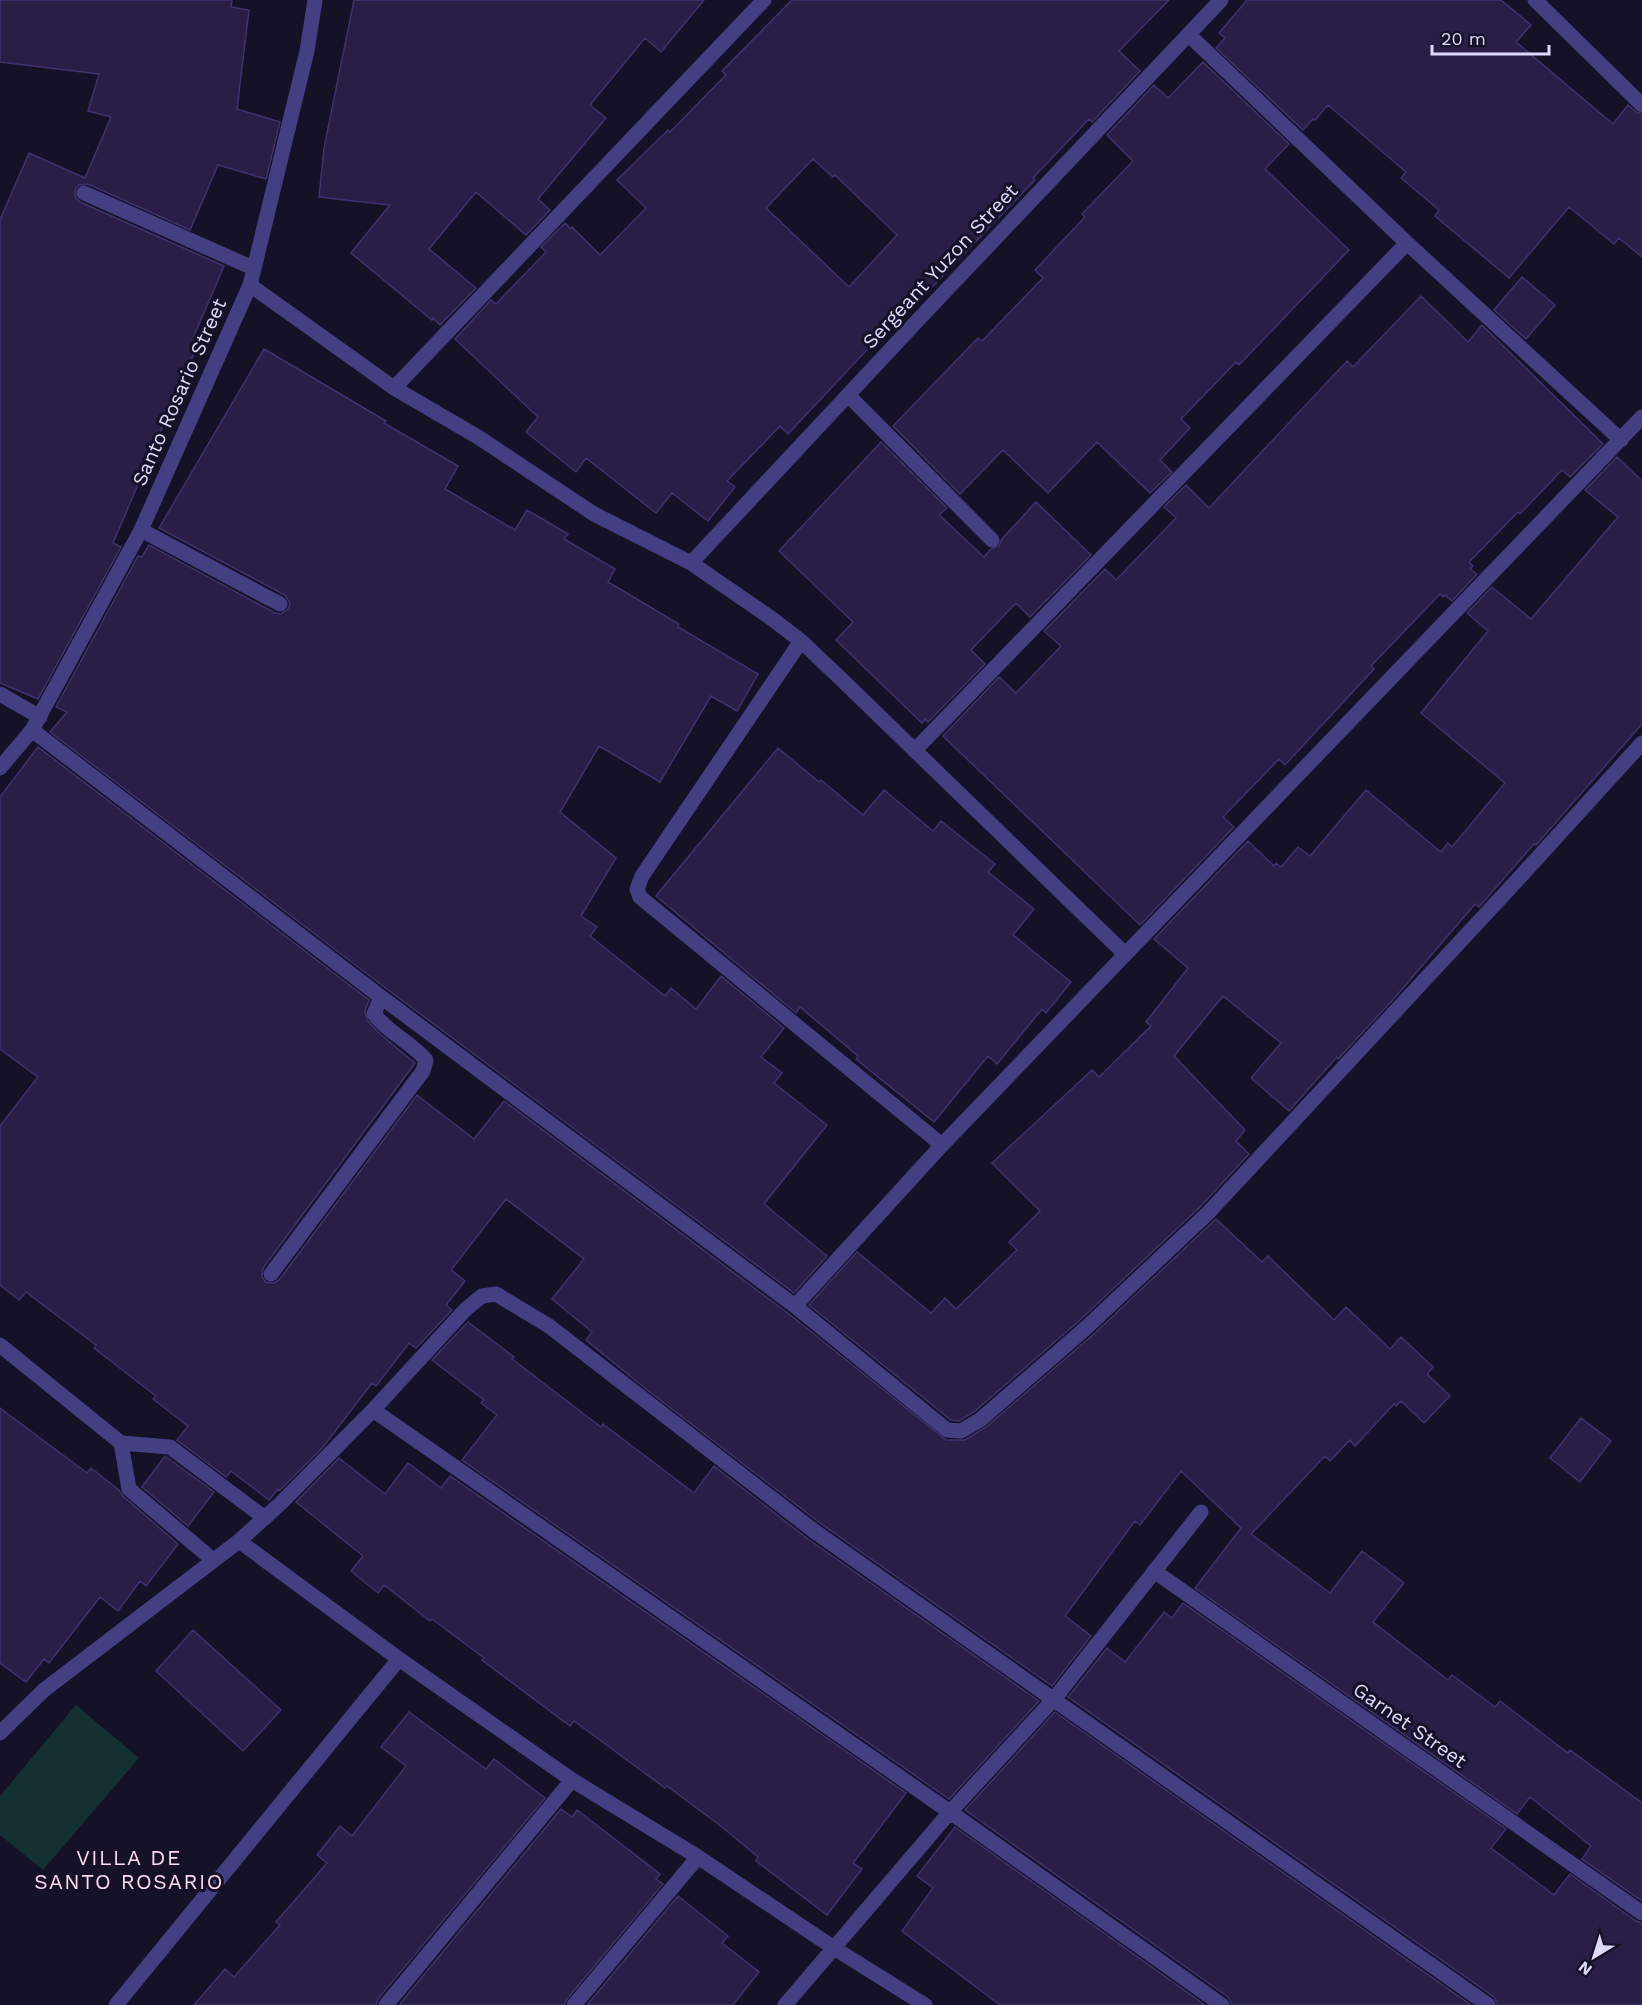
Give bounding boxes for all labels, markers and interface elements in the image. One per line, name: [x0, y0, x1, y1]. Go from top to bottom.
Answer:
scale bar: [1432, 18, 1549, 56]
text: 20 m: [1441, 28, 1486, 49]
street label: Sergeant Yuzon Street: [857, 178, 1023, 353]
street label: Santo Rosario Street: [127, 294, 231, 489]
street label: Garnet Street: [1349, 1677, 1472, 1773]
district label: VILLA DE SANTO ROSARIO: [34, 1845, 224, 1894]
north arrow: [1564, 1927, 1624, 1987]
text: N: [1575, 1957, 1596, 1980]

